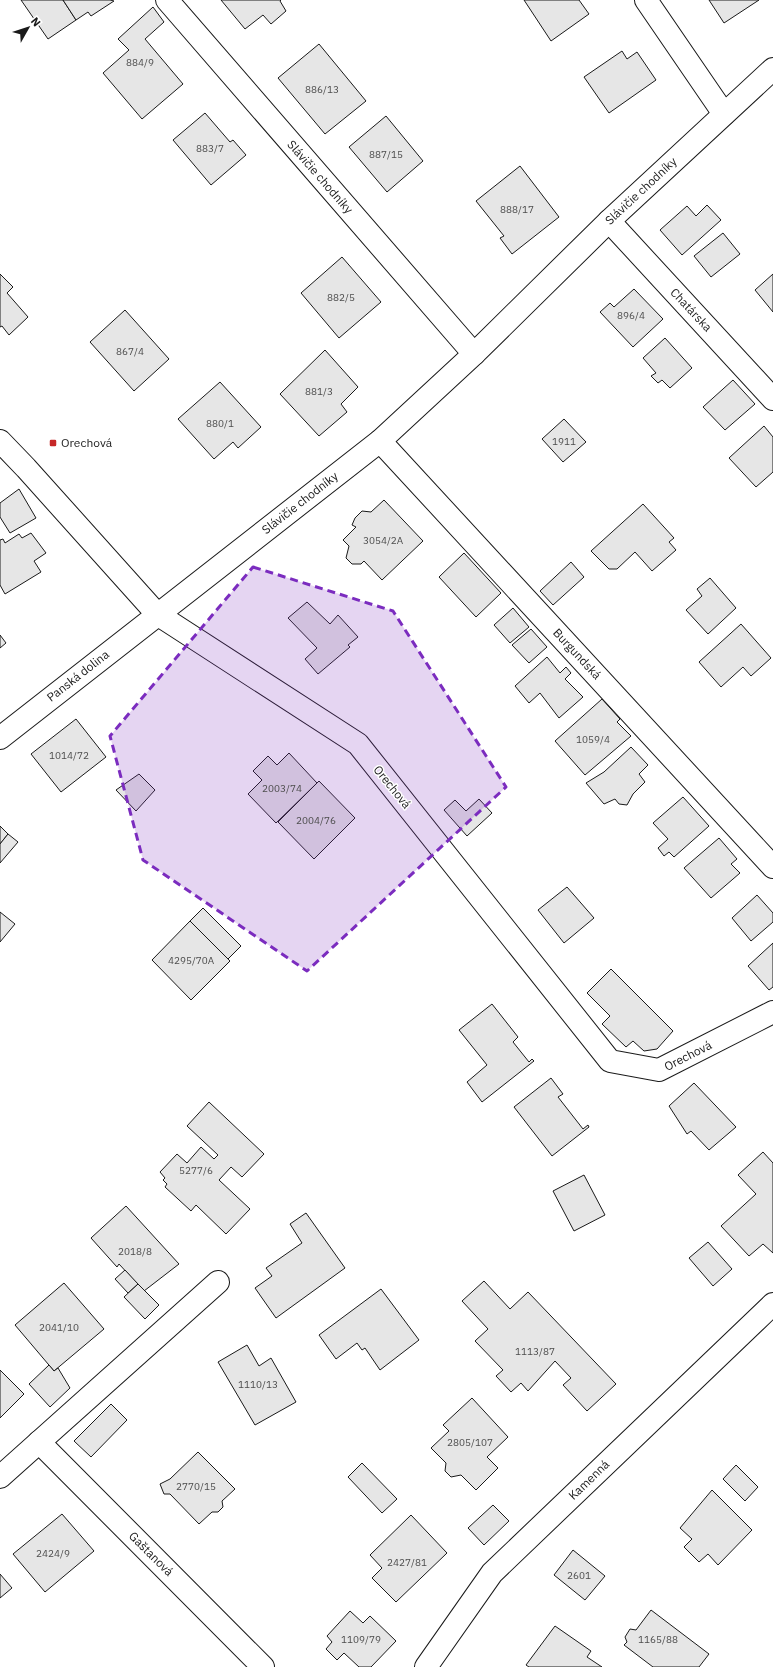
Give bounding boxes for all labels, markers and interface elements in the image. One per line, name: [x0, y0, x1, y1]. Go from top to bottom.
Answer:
north arrow: [8, 8, 48, 48]
text: N: [28, 14, 44, 29]
house number: 884/9: [126, 56, 154, 69]
house number: 886/13: [305, 83, 339, 96]
street label: Slávičie chodníky: [284, 137, 356, 217]
house number: 883/7: [196, 142, 224, 155]
house number: 887/15: [369, 148, 403, 161]
street label: Slávičie chodníky: [602, 154, 680, 228]
house number: 888/17: [500, 203, 534, 216]
street label: Chatárska: [667, 285, 716, 335]
house number: 882/5: [327, 291, 355, 304]
house number: 896/4: [617, 309, 645, 322]
house number: 867/4: [116, 345, 144, 358]
house number: 881/3: [305, 385, 333, 398]
house number: 880/1: [206, 417, 234, 430]
place label: Orechová: [61, 435, 113, 450]
house number: 1911: [552, 435, 576, 448]
marker: Orechová: [48, 438, 58, 448]
street label: Slávičie chodníky: [259, 468, 341, 537]
house number: 3054/2A: [363, 534, 404, 547]
street label: Burgundská: [550, 625, 605, 683]
street label: Panská dolina: [44, 646, 112, 705]
house number: 1059/4: [576, 733, 610, 746]
house number: 1014/72: [49, 749, 89, 762]
street label: Orechová: [370, 762, 415, 812]
house number: 2003/74: [262, 782, 302, 795]
house number: 2004/76: [296, 814, 336, 827]
house number: 4295/70A: [168, 954, 215, 967]
street label: Orechová: [662, 1037, 714, 1074]
house number: 5277/6: [179, 1164, 213, 1177]
house number: 2018/8: [118, 1245, 152, 1258]
house number: 2041/10: [39, 1321, 79, 1334]
house number: 1113/87: [515, 1345, 555, 1358]
house number: 1110/13: [238, 1378, 278, 1391]
house number: 2805/107: [447, 1436, 493, 1449]
street label: Kamenná: [565, 1456, 613, 1503]
house number: 2770/15: [176, 1480, 216, 1493]
street label: Gaštanová: [126, 1528, 177, 1579]
house number: 2424/9: [36, 1547, 70, 1560]
house number: 2427/81: [387, 1556, 427, 1569]
house number: 2601: [567, 1569, 591, 1582]
house number: 1109/79: [341, 1633, 381, 1646]
house number: 1165/88: [638, 1633, 678, 1646]

